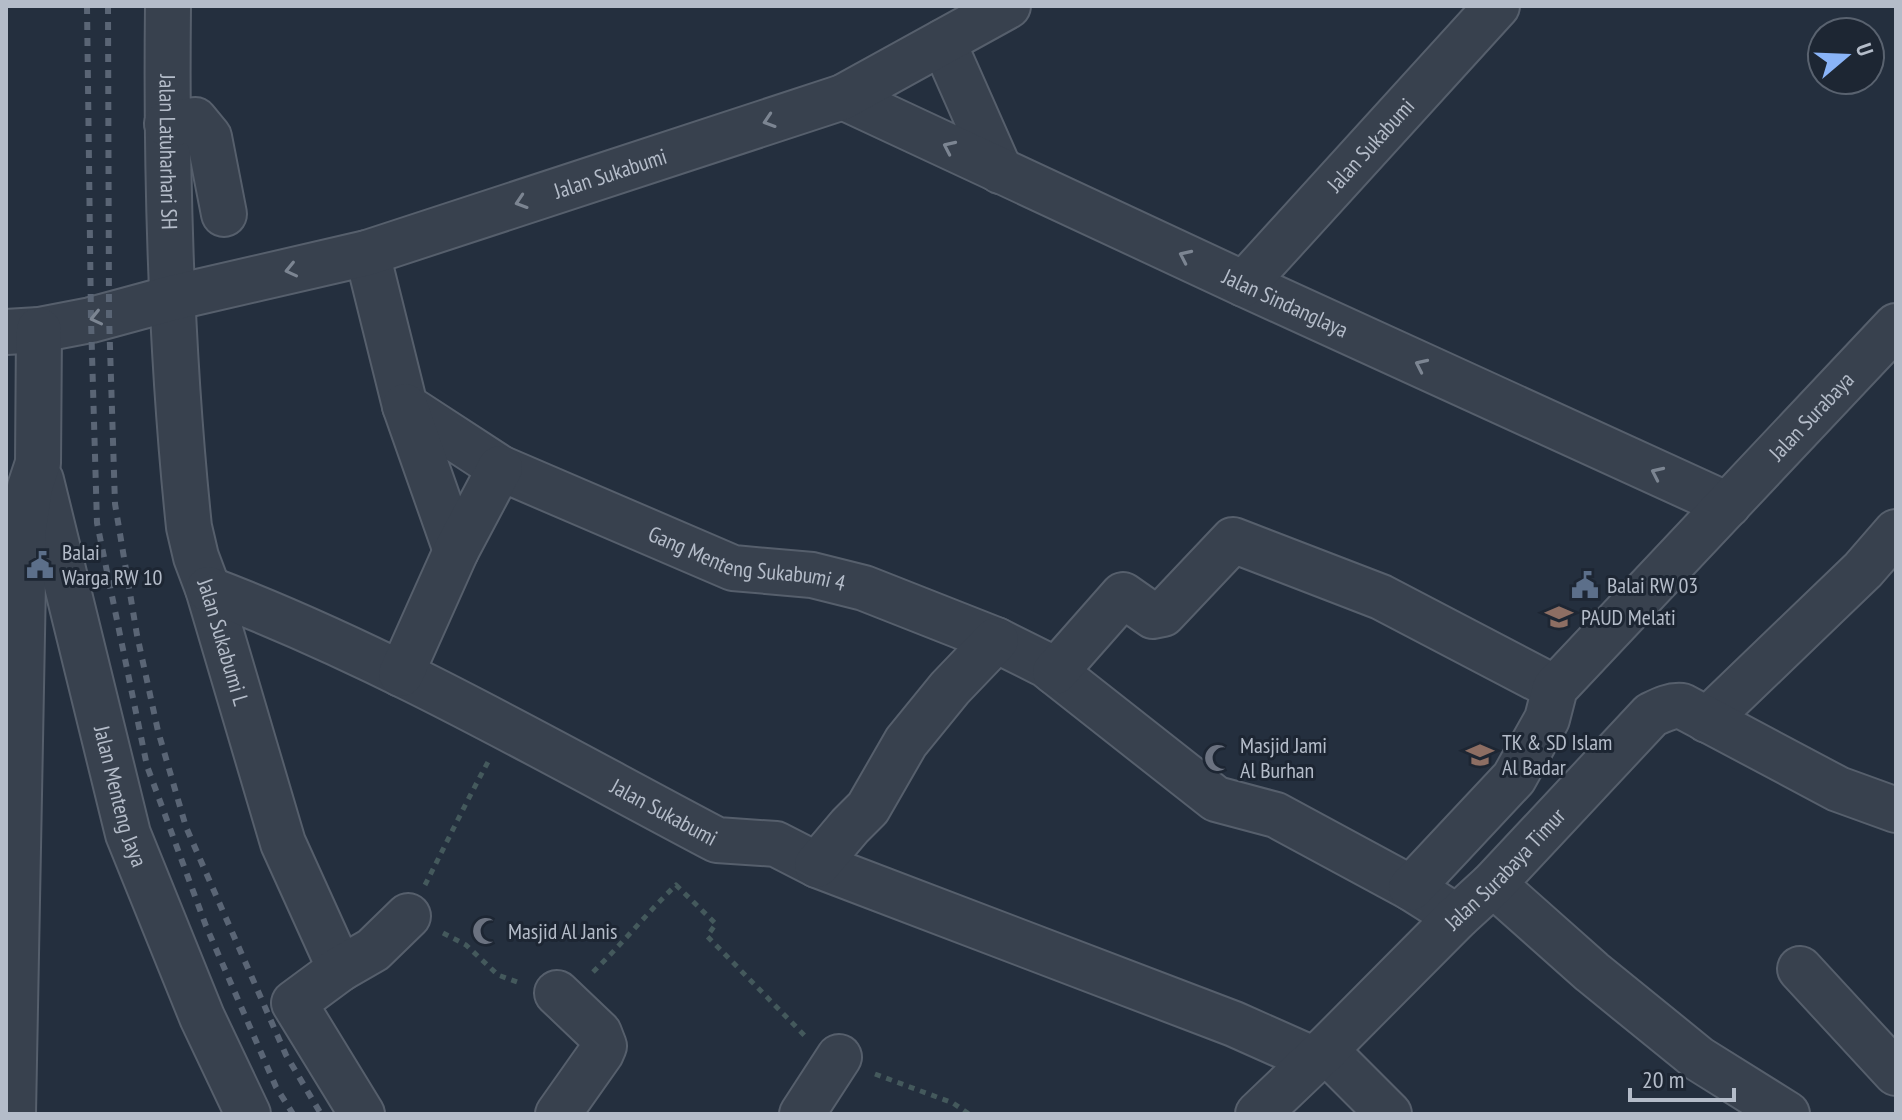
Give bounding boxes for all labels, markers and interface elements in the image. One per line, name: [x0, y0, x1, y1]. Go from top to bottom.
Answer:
north arrow: [1806, 16, 1886, 96]
text: U: [1850, 40, 1880, 59]
street label: Jalan Latuharhari SH: [154, 73, 184, 230]
street label: Jalan Sukabumi: [1320, 92, 1420, 198]
one-way arrow: [762, 112, 776, 128]
one-way arrow: [943, 141, 957, 157]
street label: Jalan Sukabumi: [549, 142, 670, 205]
one-way arrow: [515, 193, 529, 209]
one-way arrow: [1178, 250, 1193, 266]
one-way arrow: [285, 261, 298, 278]
street label: Jalan Sindanglaya: [1217, 262, 1353, 344]
one-way arrow: [90, 309, 104, 326]
one-way arrow: [1415, 359, 1429, 375]
street label: Jalan Surabaya: [1762, 366, 1860, 467]
one-way arrow: [1651, 467, 1666, 483]
street label: Gang Menteng Sukabumi 4: [644, 519, 849, 597]
place label: Balai Warga RW 10: [62, 538, 163, 591]
public building icon: Balai Warga RW 10: [25, 550, 55, 580]
public building icon: Balai RW 03: [1570, 570, 1600, 600]
place label: Balai RW 03: [1607, 571, 1698, 599]
street label: Jalan Sukabumi L: [191, 574, 256, 709]
school or university icon: PAUD Melati: [1544, 602, 1574, 632]
place label: PAUD Melati: [1581, 603, 1676, 631]
street label: Jalan Menteng Jaya: [88, 722, 154, 871]
place label: TK & SD Islam Al Badar: [1502, 728, 1612, 781]
place label: Masjid Jami Al Burhan: [1240, 731, 1327, 784]
school or university icon: TK & SD Islam Al Badar: [1465, 740, 1495, 770]
mosque icon: Masjid Jami Al Burhan: [1203, 743, 1233, 773]
street label: Jalan Sukabumi: [605, 771, 722, 852]
street label: Jalan Surabaya Timur: [1438, 802, 1571, 936]
mosque icon: Masjid Al Janis: [471, 916, 501, 946]
place label: Masjid Al Janis: [508, 917, 618, 945]
scale bar: [1630, 1052, 1734, 1102]
text: 20 m: [1642, 1064, 1684, 1095]

